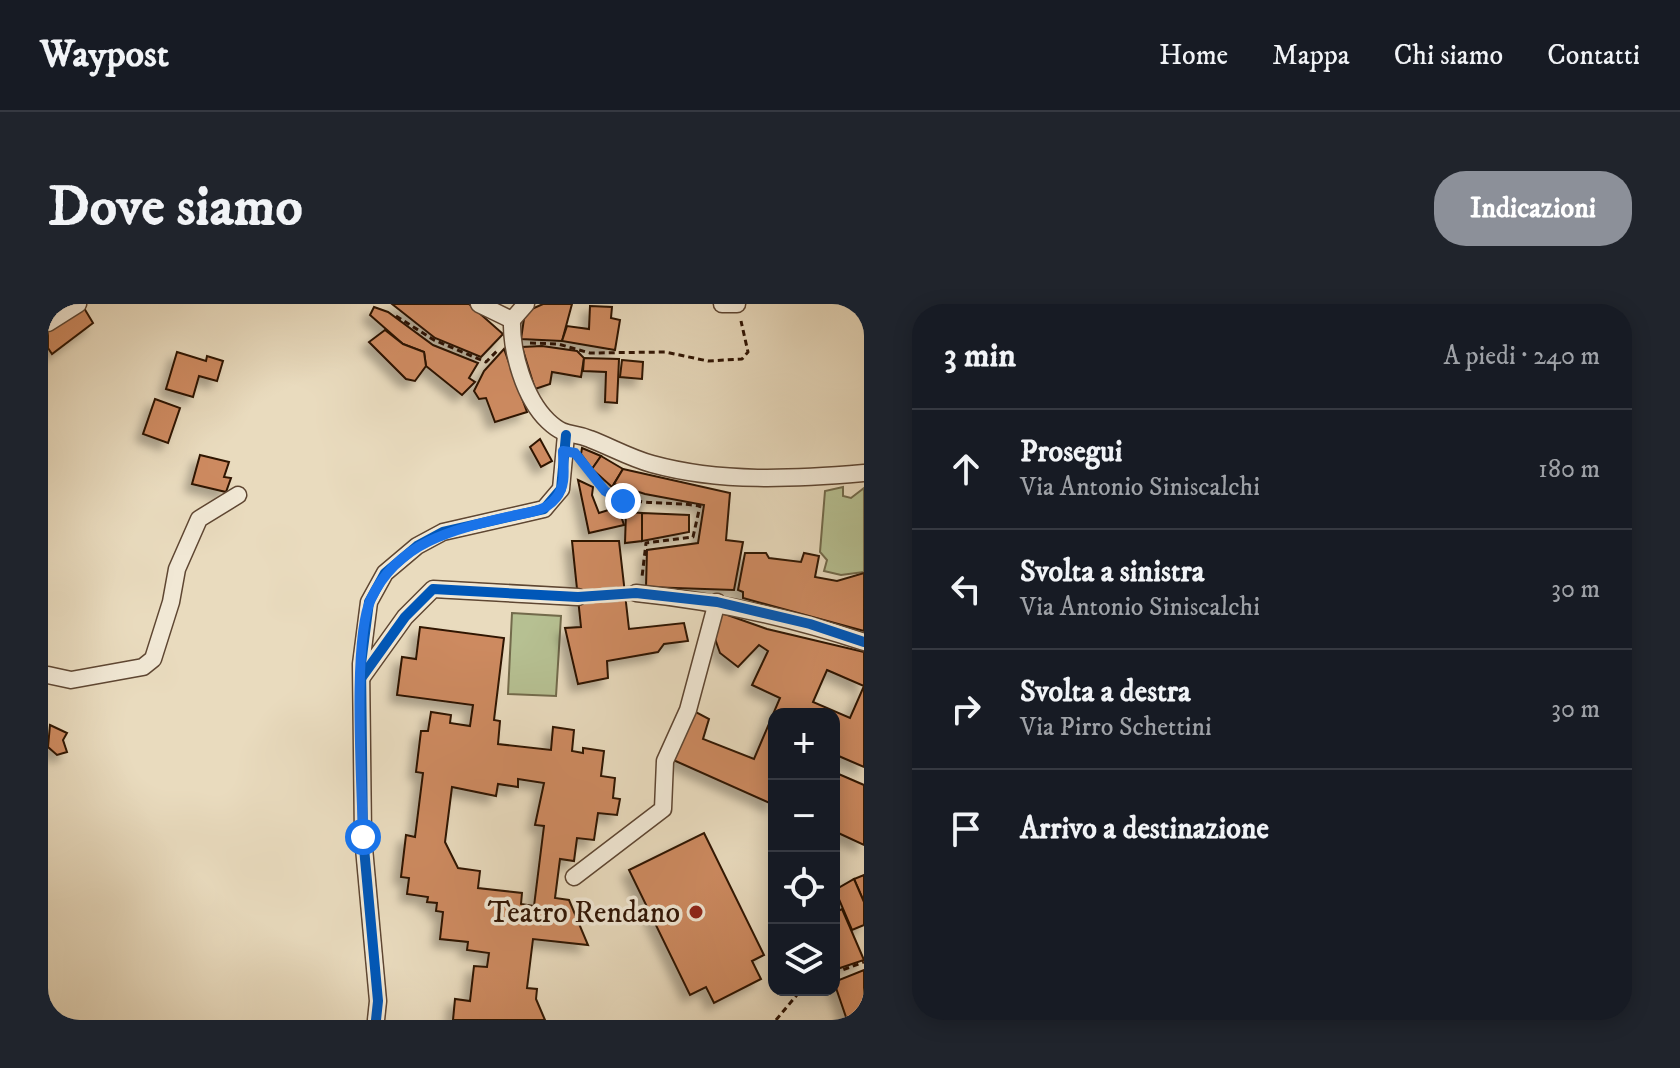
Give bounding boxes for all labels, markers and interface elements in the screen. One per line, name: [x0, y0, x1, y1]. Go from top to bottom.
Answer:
text: Waypost: [40, 31, 169, 79]
text: Home: [1159, 38, 1228, 73]
text: Mappa: [1272, 38, 1350, 73]
text: Chi siamo: [1394, 38, 1503, 73]
text: Contatti: [1547, 38, 1640, 73]
button: Indicazioni: [1434, 171, 1632, 246]
text: Dove siamo: [48, 173, 303, 243]
text: 3 min: [944, 335, 1016, 377]
text: A piedi · 240 m: [1443, 340, 1600, 373]
text: Prosegui: [1020, 434, 1122, 471]
icon: ahead: [944, 447, 988, 491]
text: 180 m: [1538, 453, 1600, 486]
text: Via Antonio Siniscalchi: [1020, 471, 1260, 504]
route end: [605, 483, 641, 519]
text: Svolta a sinistra: [1020, 554, 1205, 591]
icon: left: [944, 567, 988, 611]
text: 30 m: [1551, 573, 1600, 606]
text: Via Antonio Siniscalchi: [1020, 591, 1260, 624]
text: Svolta a destra: [1020, 674, 1191, 711]
icon: right: [944, 687, 988, 731]
text: 30 m: [1551, 693, 1600, 726]
map controls: [768, 708, 840, 996]
button: +: [768, 708, 840, 780]
text: Via Pirro Schettini: [1020, 711, 1212, 744]
button: −: [768, 780, 840, 852]
icon: arrive: [944, 807, 988, 851]
text: Arrivo a destinazione: [1020, 811, 1269, 848]
route start: [345, 819, 381, 855]
button: locate: [768, 852, 840, 924]
place label: Teatro Rendano: [488, 895, 680, 932]
marker: Teatro Rendano: [687, 903, 705, 921]
button: layers: [768, 924, 840, 996]

